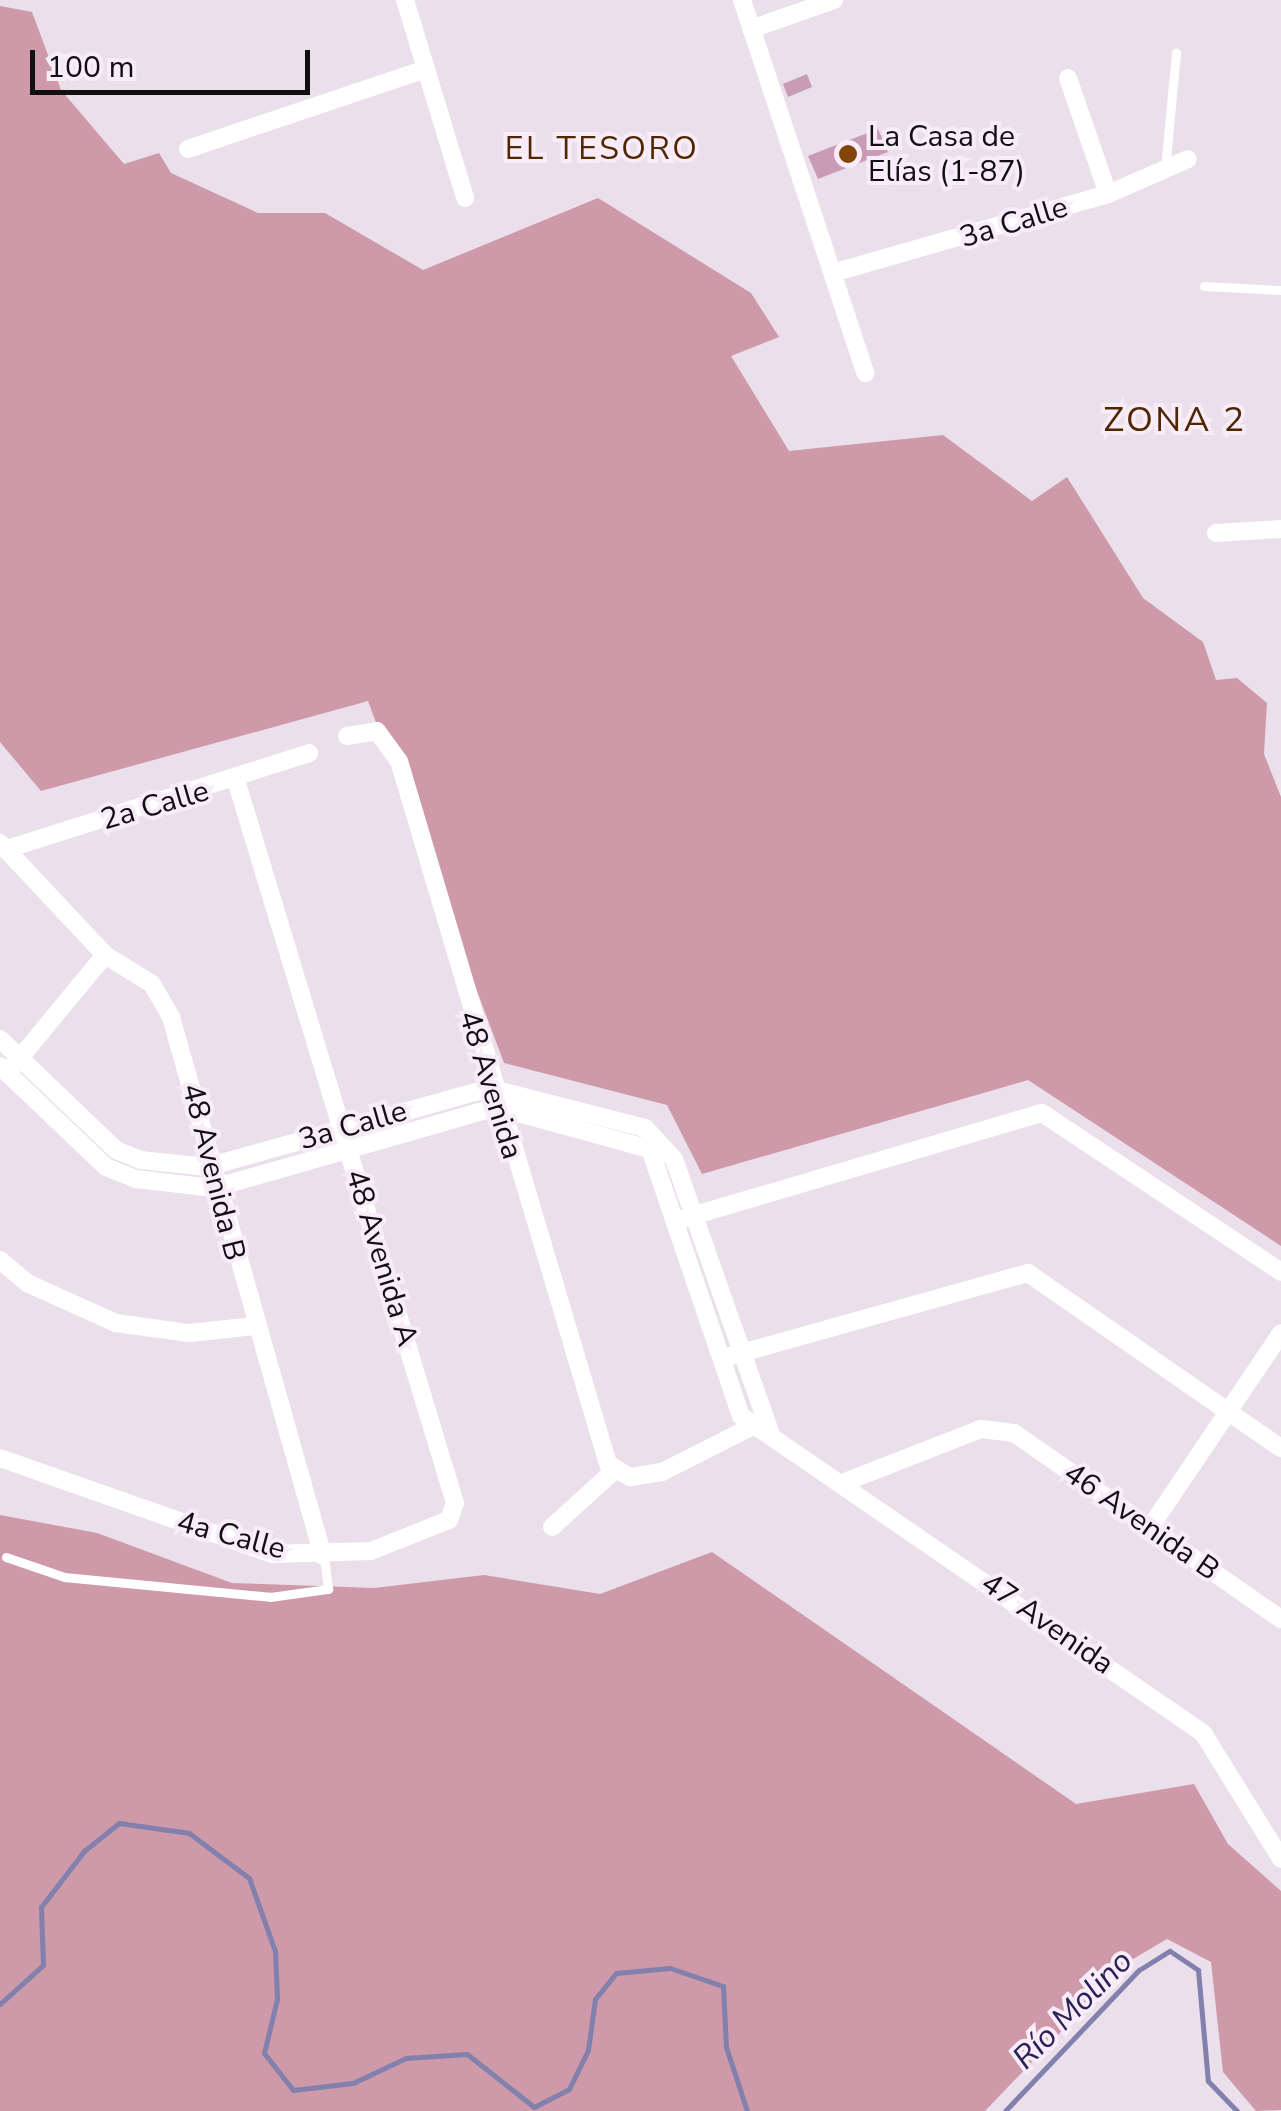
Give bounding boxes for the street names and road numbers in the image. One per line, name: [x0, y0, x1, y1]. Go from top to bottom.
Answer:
street label: 3a Calle: [956, 190, 1072, 256]
street label: 2a Calle: [97, 773, 213, 839]
street label: 48 Avenida: [450, 1006, 530, 1164]
street label: 48 Avenida B: [174, 1080, 252, 1264]
street label: 3a Calle: [295, 1093, 411, 1159]
street label: 48 Avenida A: [337, 1165, 425, 1351]
street label: 46 Avenida B: [1056, 1455, 1226, 1589]
street label: 4a Calle: [173, 1504, 289, 1568]
street label: 47 Avenida: [974, 1565, 1120, 1683]

